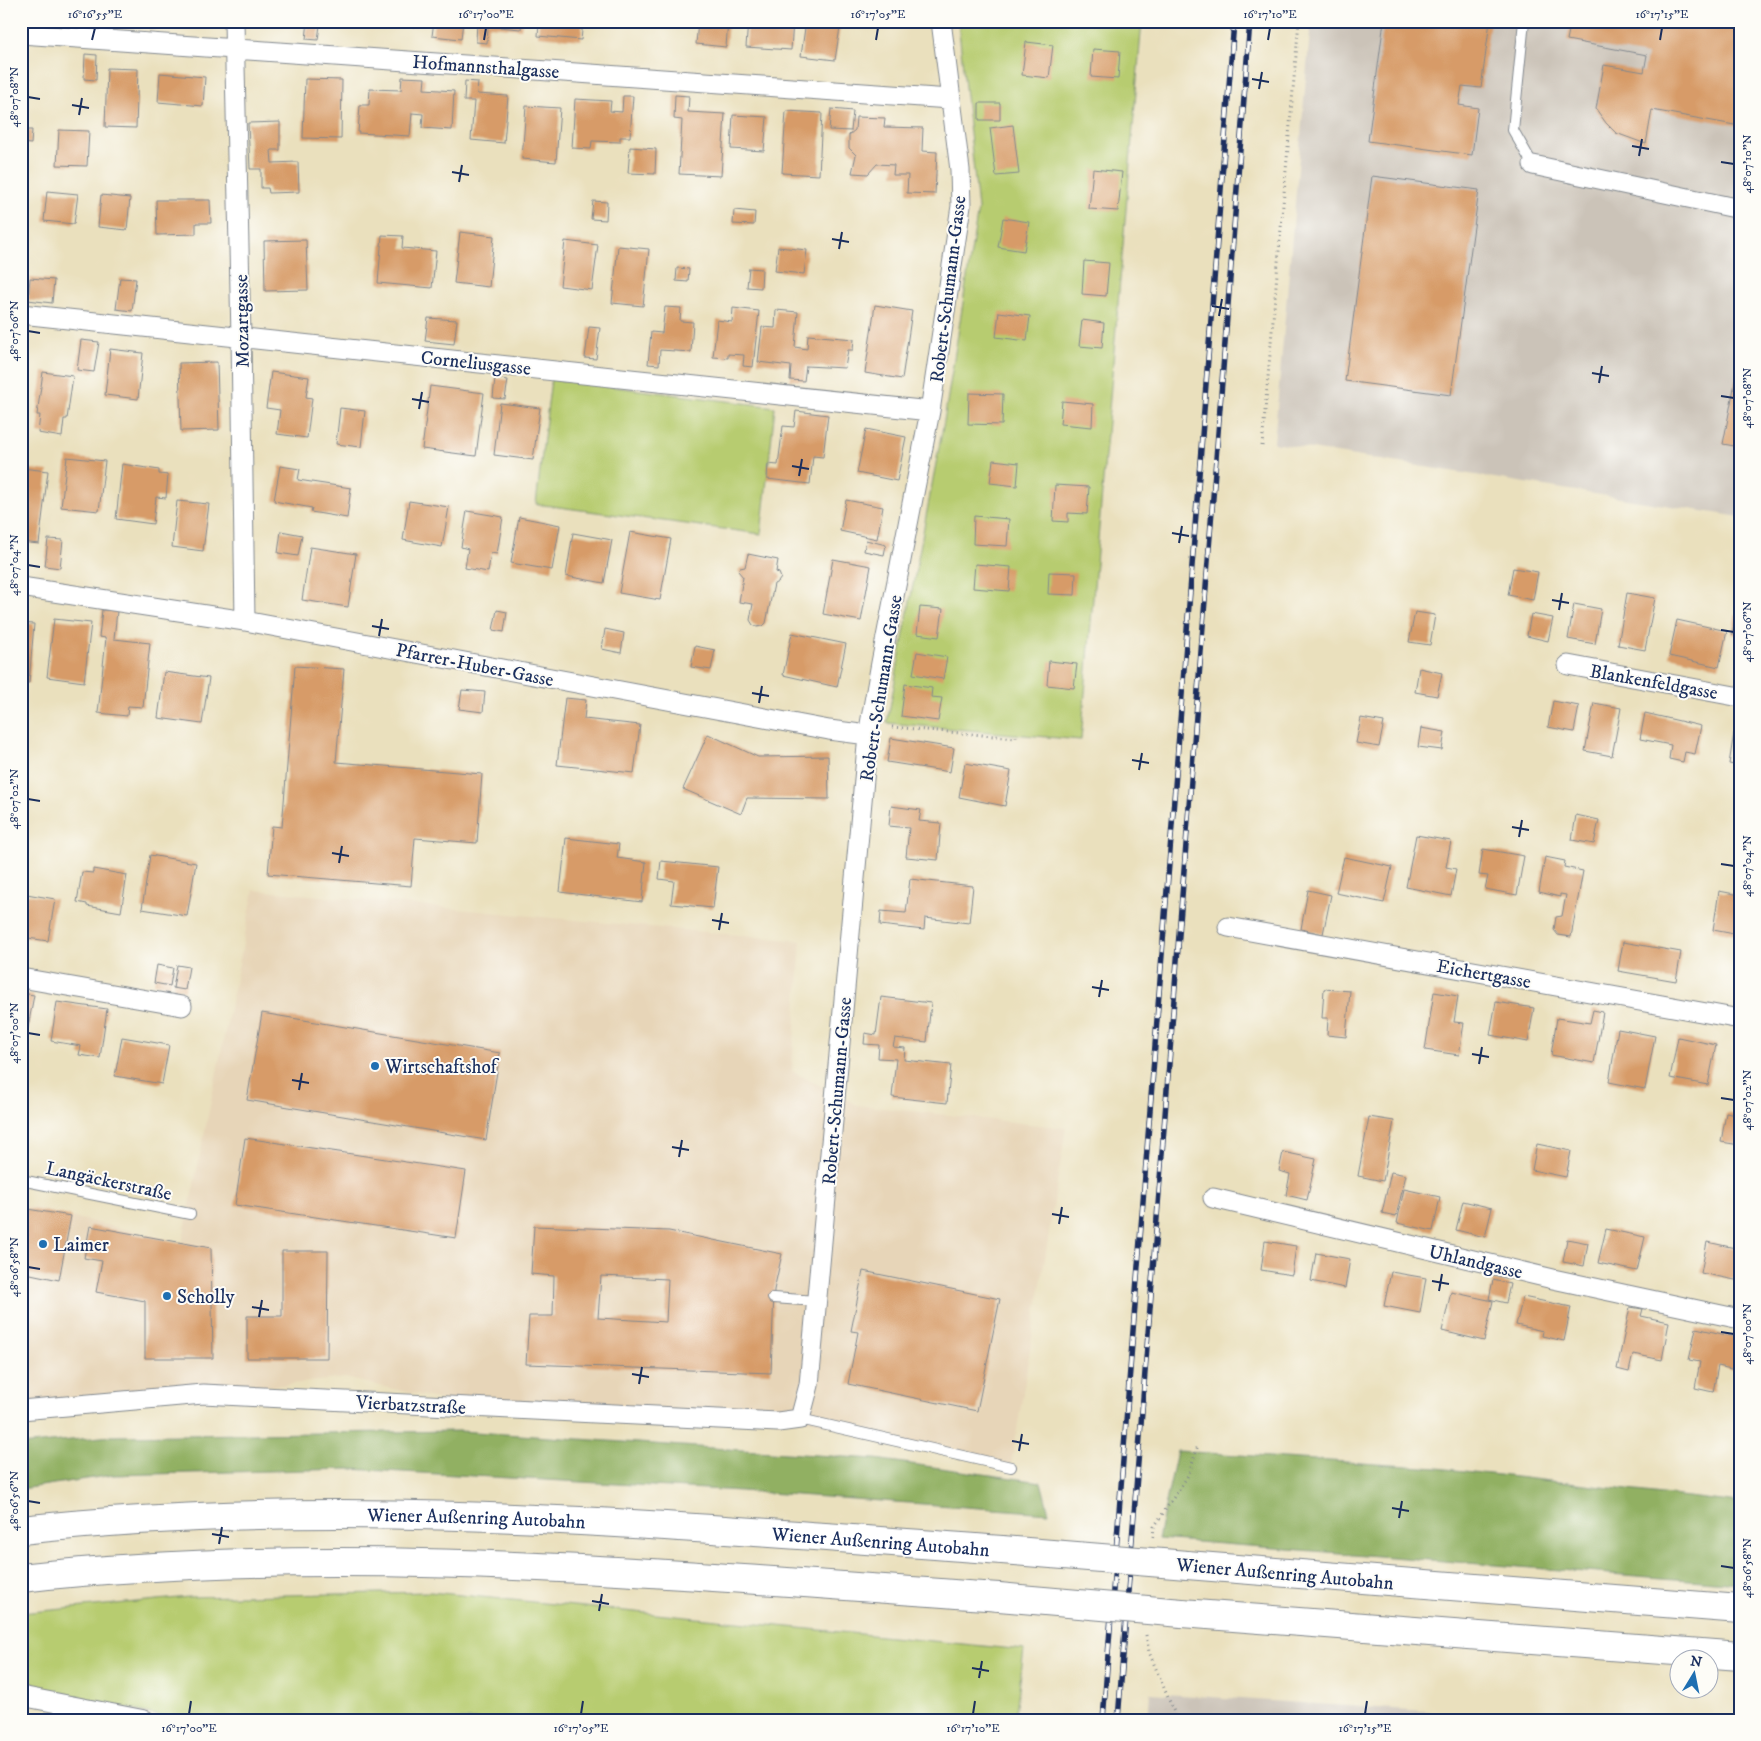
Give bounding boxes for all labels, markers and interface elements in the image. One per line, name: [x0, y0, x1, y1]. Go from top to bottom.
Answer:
text: 16°16'55"E: [68, 7, 123, 22]
text: 16°17'00"E: [458, 7, 514, 22]
text: 16°17'05"E: [850, 7, 906, 22]
text: 16°17'10"E: [1243, 7, 1297, 22]
text: 16°17'15"E: [1636, 7, 1689, 22]
street label: Hofmannsthalgasse: [412, 51, 560, 84]
text: 48°07'08"N: [7, 66, 22, 127]
text: 48°07'10"N: [1740, 134, 1755, 194]
street label: Robert-Schumann-Gasse: [926, 194, 971, 384]
street label: Mozartgasse: [230, 274, 255, 368]
text: 48°07'06"N: [7, 300, 22, 362]
street label: Corneliusgasse: [420, 346, 532, 381]
text: 48°07'08"N: [1740, 367, 1755, 428]
text: 48°07'04"N: [7, 534, 22, 596]
street label: Robert-Schumann-Gasse: [855, 593, 908, 783]
text: 48°07'06"N: [1740, 601, 1755, 663]
street label: Pfarrer-Huber-Gasse: [394, 639, 556, 692]
street label: Blankenfeldgasse: [1588, 660, 1720, 705]
text: 48°07'02"N: [7, 768, 22, 829]
text: 48°07'04"N: [1740, 835, 1755, 897]
street label: Eichertgasse: [1435, 955, 1533, 994]
street label: Robert-Schumann-Gasse: [818, 996, 857, 1186]
text: 48°07'00"N: [7, 1002, 22, 1064]
place label: Wirtschaftshof: [384, 1056, 500, 1079]
marker: Wirtschaftshof: [369, 1060, 381, 1072]
text: 48°07'02"N: [1740, 1069, 1755, 1130]
street label: Langäckerstraße: [44, 1157, 174, 1206]
place label: Laimer: [53, 1234, 109, 1257]
text: 48°06'58"N: [7, 1237, 22, 1297]
marker: Laimer: [37, 1238, 49, 1250]
street label: Uhlandgasse: [1426, 1240, 1525, 1284]
place label: Scholly: [177, 1286, 235, 1309]
marker: Scholly: [161, 1290, 173, 1302]
text: 48°07'00"N: [1740, 1303, 1755, 1365]
street label: Vierbatzstraße: [354, 1391, 467, 1420]
text: 48°06'56"N: [7, 1471, 22, 1531]
street label: Wiener Außenring Autobahn: [366, 1504, 586, 1534]
street label: Wiener Außenring Autobahn: [770, 1523, 990, 1562]
text: 48°06'58"N: [1740, 1538, 1755, 1598]
street label: Wiener Außenring Autobahn: [1174, 1553, 1395, 1595]
north arrow: [1668, 1648, 1718, 1698]
text: N: [1689, 1652, 1704, 1672]
text: 16°17'00"E: [161, 1721, 217, 1736]
text: 16°17'05"E: [553, 1721, 609, 1736]
text: 16°17'10"E: [946, 1721, 1000, 1736]
text: 16°17'15"E: [1339, 1721, 1392, 1736]

